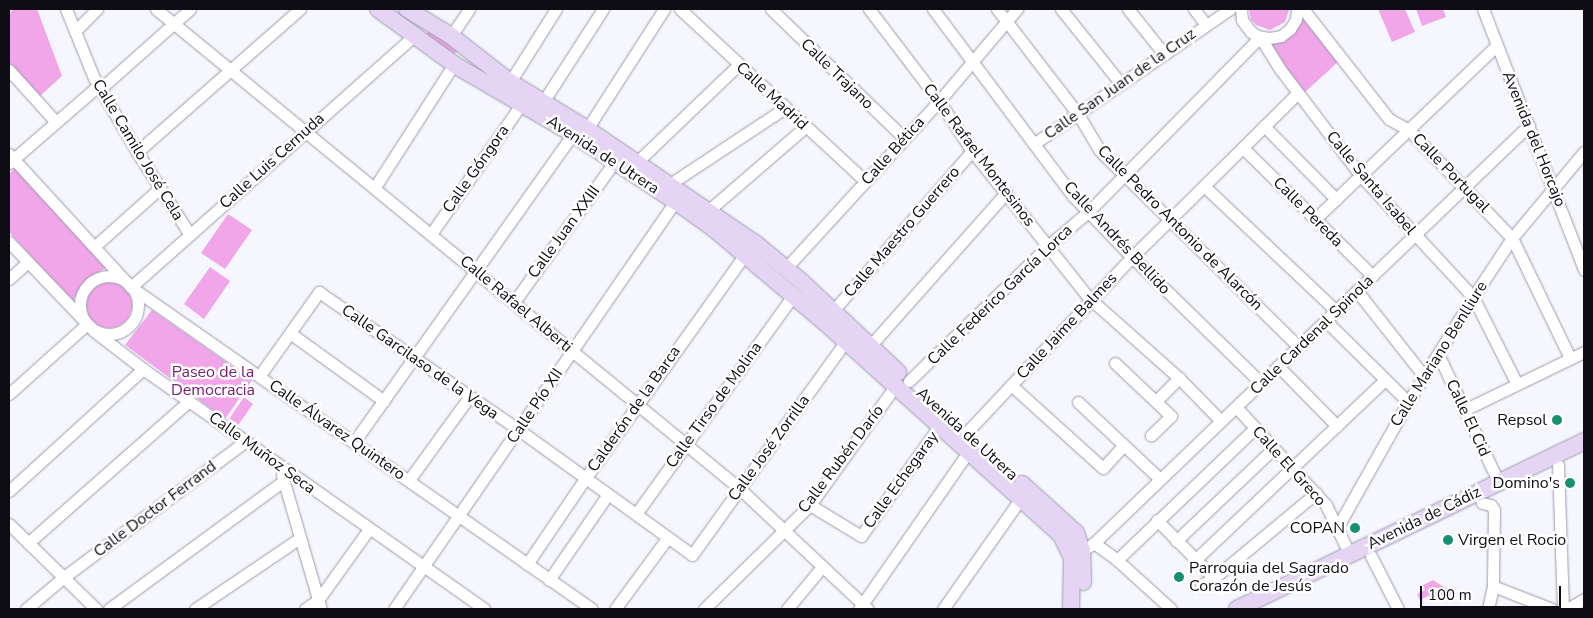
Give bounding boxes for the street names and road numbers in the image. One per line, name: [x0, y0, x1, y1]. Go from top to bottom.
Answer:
street label: Calle San Juan de la Cruz: [1041, 24, 1199, 144]
street label: Calle Trajano: [797, 35, 877, 113]
street label: Calle Madrid: [732, 58, 812, 134]
street label: Avenida del Horcajo: [1498, 68, 1570, 210]
street label: Calle Camilo José Cela: [88, 76, 188, 224]
street label: Calle Rafael Montesinos: [919, 80, 1039, 230]
street label: Calle Luis Cernuda: [216, 109, 328, 213]
street label: Avenida de Utrera: [543, 112, 663, 198]
street label: Calle Bética: [857, 113, 929, 189]
street label: Calle Góngora: [439, 121, 513, 217]
street label: Calle Santa Isabel: [1322, 127, 1420, 239]
street label: Calle Portugal: [1408, 129, 1494, 217]
street label: Calle Pedro Antonio de Alarcón: [1093, 141, 1267, 315]
street label: Calle Maestro Guerrero: [840, 163, 964, 301]
street label: Calle Pereda: [1269, 173, 1347, 251]
street label: Calle Andrés Bellido: [1060, 177, 1174, 299]
street label: Calle Juan XXIII: [524, 182, 604, 282]
street label: Calle Federico García Lorca: [924, 221, 1076, 369]
street label: Calle Rafael Alberti: [456, 251, 576, 357]
street label: Calle Jaime Balmes: [1013, 269, 1121, 383]
street label: Calle Cardenal Spinola: [1246, 271, 1378, 399]
street label: Calle Mariano Benlliure: [1386, 278, 1492, 430]
street label: Calle Garcilaso de la Vega: [338, 300, 502, 424]
street label: Calle Tirso de Molina: [662, 338, 766, 472]
street label: Calderón de la Barca: [583, 342, 685, 476]
street label: Calle Pío XII: [503, 365, 567, 447]
street label: Calle Álvarez Quintero: [265, 376, 409, 484]
street label: Calle El Cid: [1442, 376, 1494, 460]
street label: Avenida de Utrera: [912, 383, 1022, 485]
street label: Calle José Zorrilla: [724, 391, 814, 505]
street label: Calle Rubén Darío: [794, 401, 888, 517]
street label: Calle Muñoz Seca: [205, 408, 319, 498]
street label: Calle El Greco: [1248, 422, 1330, 510]
street label: Calle Echegaray: [859, 428, 943, 532]
street label: Calle Doctor Ferrand: [90, 457, 220, 561]
street label: Avenida de Cádiz: [1364, 482, 1484, 554]

